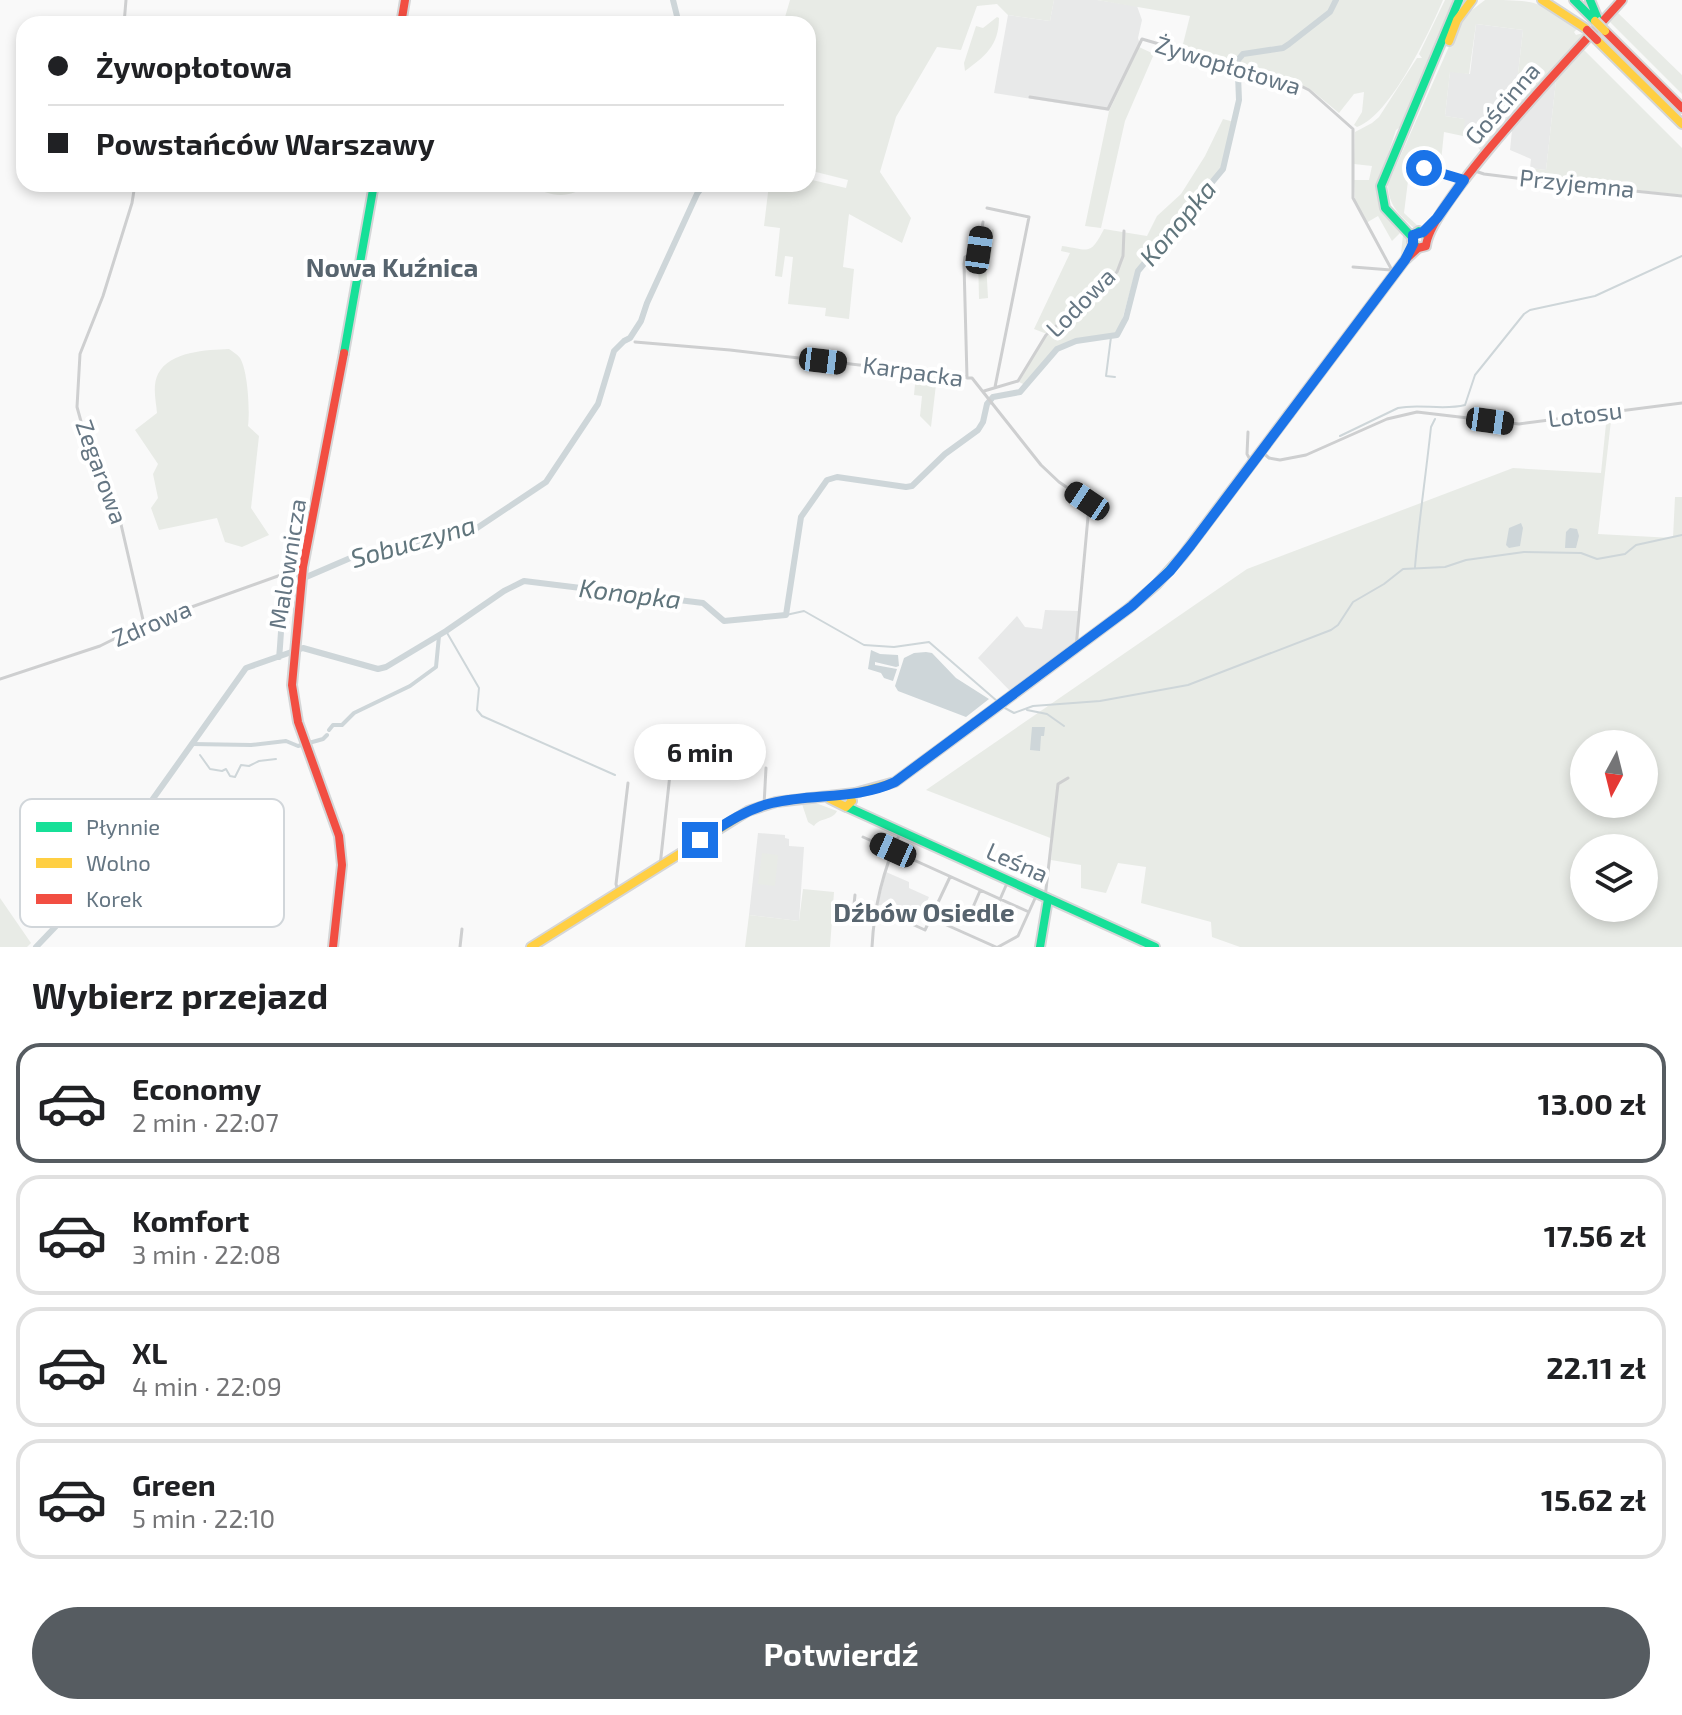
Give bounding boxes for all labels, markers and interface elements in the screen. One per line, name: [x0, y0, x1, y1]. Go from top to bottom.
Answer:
street label: Żywopłotowa: [1152, 29, 1305, 100]
text: Żywopłotowa: [96, 48, 292, 84]
street label: Gościnna: [1458, 56, 1546, 150]
text: Powstańców Warszawy: [96, 125, 435, 161]
route start: [1406, 150, 1442, 186]
street label: Przyjemna: [1518, 162, 1636, 203]
water label: Konopka: [1132, 173, 1222, 271]
car: [964, 225, 994, 275]
district label: Nowa Kuźnica: [306, 251, 478, 282]
street label: Lodowa: [1039, 261, 1121, 343]
car: [798, 346, 848, 376]
street label: Karpacka: [861, 349, 965, 392]
street label: Lotosu: [1546, 395, 1624, 432]
car: [1465, 406, 1515, 436]
street label: Zegarowa: [70, 415, 135, 528]
car: [1060, 478, 1114, 524]
street label: Malownicza: [262, 496, 311, 631]
water label: Sobuczyna: [347, 508, 479, 574]
water label: Konopka: [577, 571, 683, 614]
street label: Zdrowa: [108, 593, 195, 652]
callout: 6 min: [634, 724, 766, 780]
north arrow: [1570, 730, 1658, 818]
map controls: [1570, 730, 1658, 922]
text: 6 min: [667, 736, 733, 767]
legend: [20, 799, 284, 927]
text: Płynnie: [86, 813, 160, 839]
route end: [682, 822, 718, 858]
car: [866, 829, 920, 871]
button: layers: [1570, 834, 1658, 922]
street label: Leśna: [982, 835, 1053, 888]
text: Wolno: [86, 849, 151, 875]
text: Korek: [86, 885, 143, 911]
district label: Dźbów Osiedle: [833, 896, 1015, 927]
text: Wybierz przejazd: [32, 973, 328, 1016]
icon: car: [36, 1067, 108, 1139]
text: Economy: [132, 1070, 261, 1106]
text: 13.00 zł: [1538, 1085, 1646, 1121]
text: 2 min · 22:07: [132, 1106, 279, 1137]
icon: car: [36, 1199, 108, 1271]
text: Komfort: [132, 1202, 249, 1238]
text: 17.56 zł: [1544, 1217, 1646, 1253]
text: 3 min · 22:08: [132, 1238, 281, 1269]
icon: car: [36, 1331, 108, 1403]
text: XL: [132, 1334, 167, 1370]
text: 22.11 zł: [1546, 1349, 1646, 1385]
text: 4 min · 22:09: [132, 1370, 282, 1401]
icon: car: [36, 1463, 108, 1535]
text: Green: [132, 1466, 216, 1502]
text: 15.62 zł: [1541, 1481, 1646, 1517]
text: 5 min · 22:10: [132, 1502, 275, 1533]
button: Potwierdź: [32, 1607, 1650, 1699]

